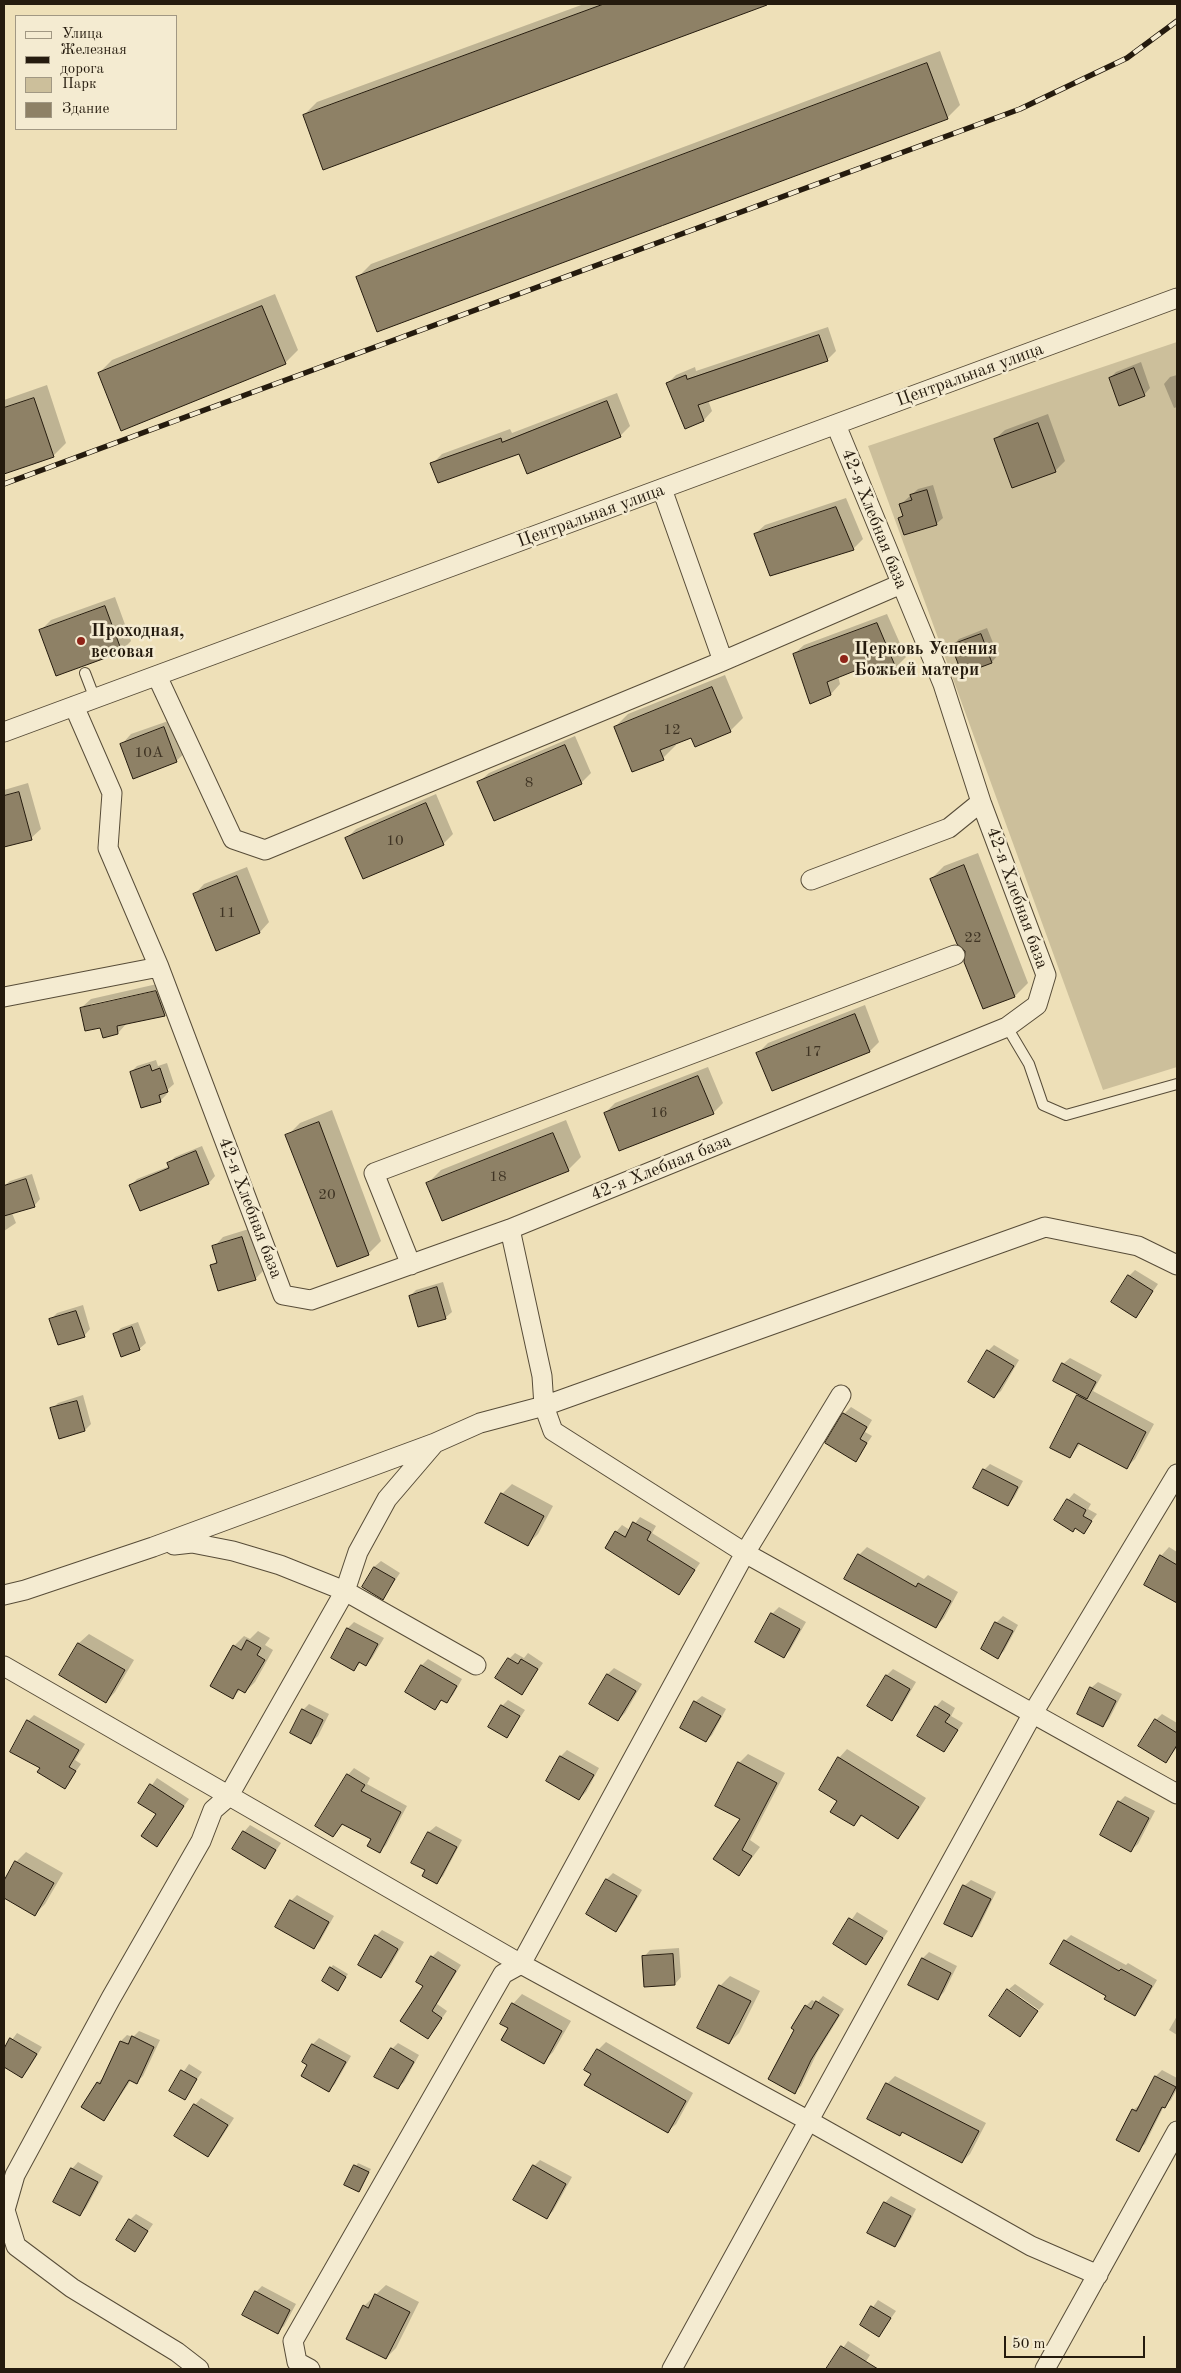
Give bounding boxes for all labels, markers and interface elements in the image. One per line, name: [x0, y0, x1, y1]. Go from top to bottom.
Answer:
legend: [15, 15, 178, 130]
text: Улица: [62, 27, 103, 42]
text: Железная дорога: [60, 43, 127, 77]
text: Парк: [62, 77, 97, 92]
text: Здание: [62, 102, 109, 117]
street label: Центральная улица: [893, 338, 1047, 412]
street label: 42-я Хлебная база: [836, 446, 912, 592]
street label: Центральная улица: [514, 479, 668, 553]
place label: Проходная, весовая: [91, 620, 184, 662]
marker: Проходная, весовая: [75, 635, 87, 647]
place label: Церковь Успения Божьей матери: [854, 638, 997, 681]
marker: Церковь Успения Божьей матери: [838, 653, 850, 665]
house number: 12: [663, 721, 681, 739]
house number: 10А: [135, 744, 163, 762]
house number: 8: [525, 774, 533, 792]
street label: 42-я Хлебная база: [981, 824, 1053, 972]
house number: 10: [386, 832, 404, 850]
house number: 11: [218, 904, 236, 922]
house number: 22: [964, 929, 982, 947]
house number: 17: [804, 1043, 822, 1061]
house number: 16: [650, 1104, 668, 1122]
street label: 42-я Хлебная база: [588, 1130, 734, 1206]
street label: 42-я Хлебная база: [213, 1134, 287, 1282]
house number: 18: [489, 1168, 507, 1186]
house number: 20: [318, 1186, 336, 1204]
scale bar: [1006, 2326, 1147, 2358]
text: 50 m: [1012, 2337, 1046, 2352]

